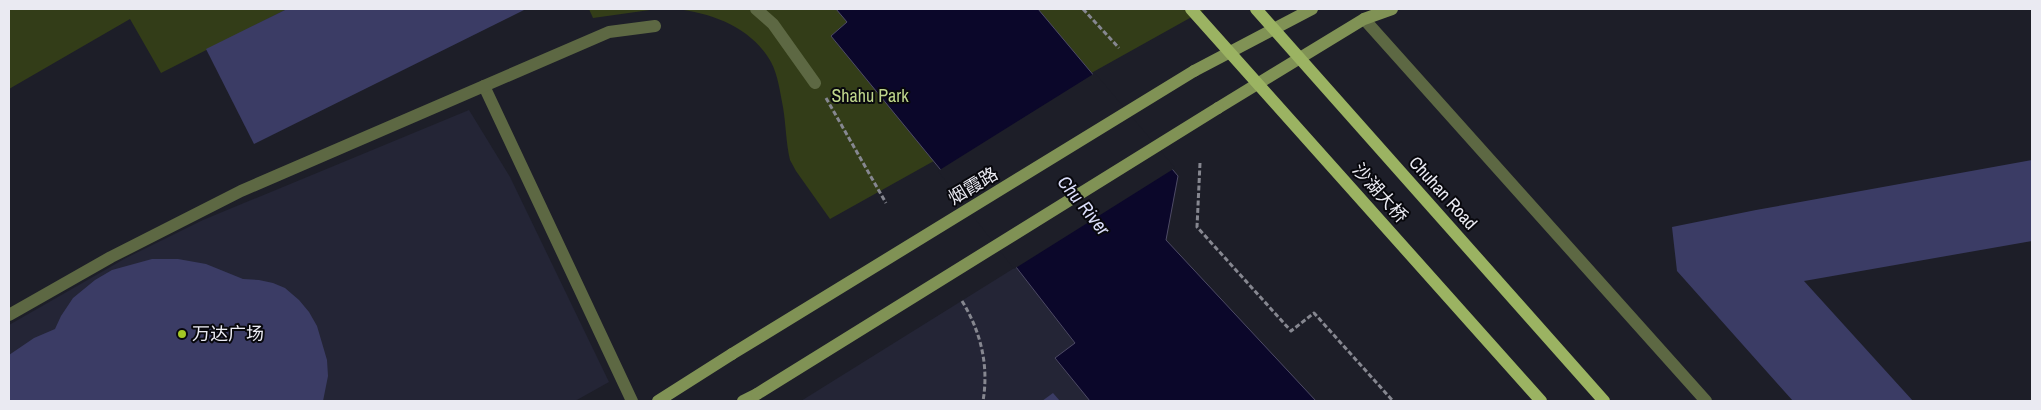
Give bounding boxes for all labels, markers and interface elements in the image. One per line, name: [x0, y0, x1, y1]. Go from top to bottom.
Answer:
park label: Shahu Park: [831, 83, 909, 108]
street label: Chuhan Road: [1404, 150, 1483, 235]
street label: 沙湖大桥: [1347, 158, 1414, 228]
street label: 烟霞路: [943, 161, 1002, 210]
water label: Chu River: [1052, 170, 1117, 241]
place label: 万达广场: [192, 321, 264, 346]
marker: 万达广场: [176, 328, 188, 340]

